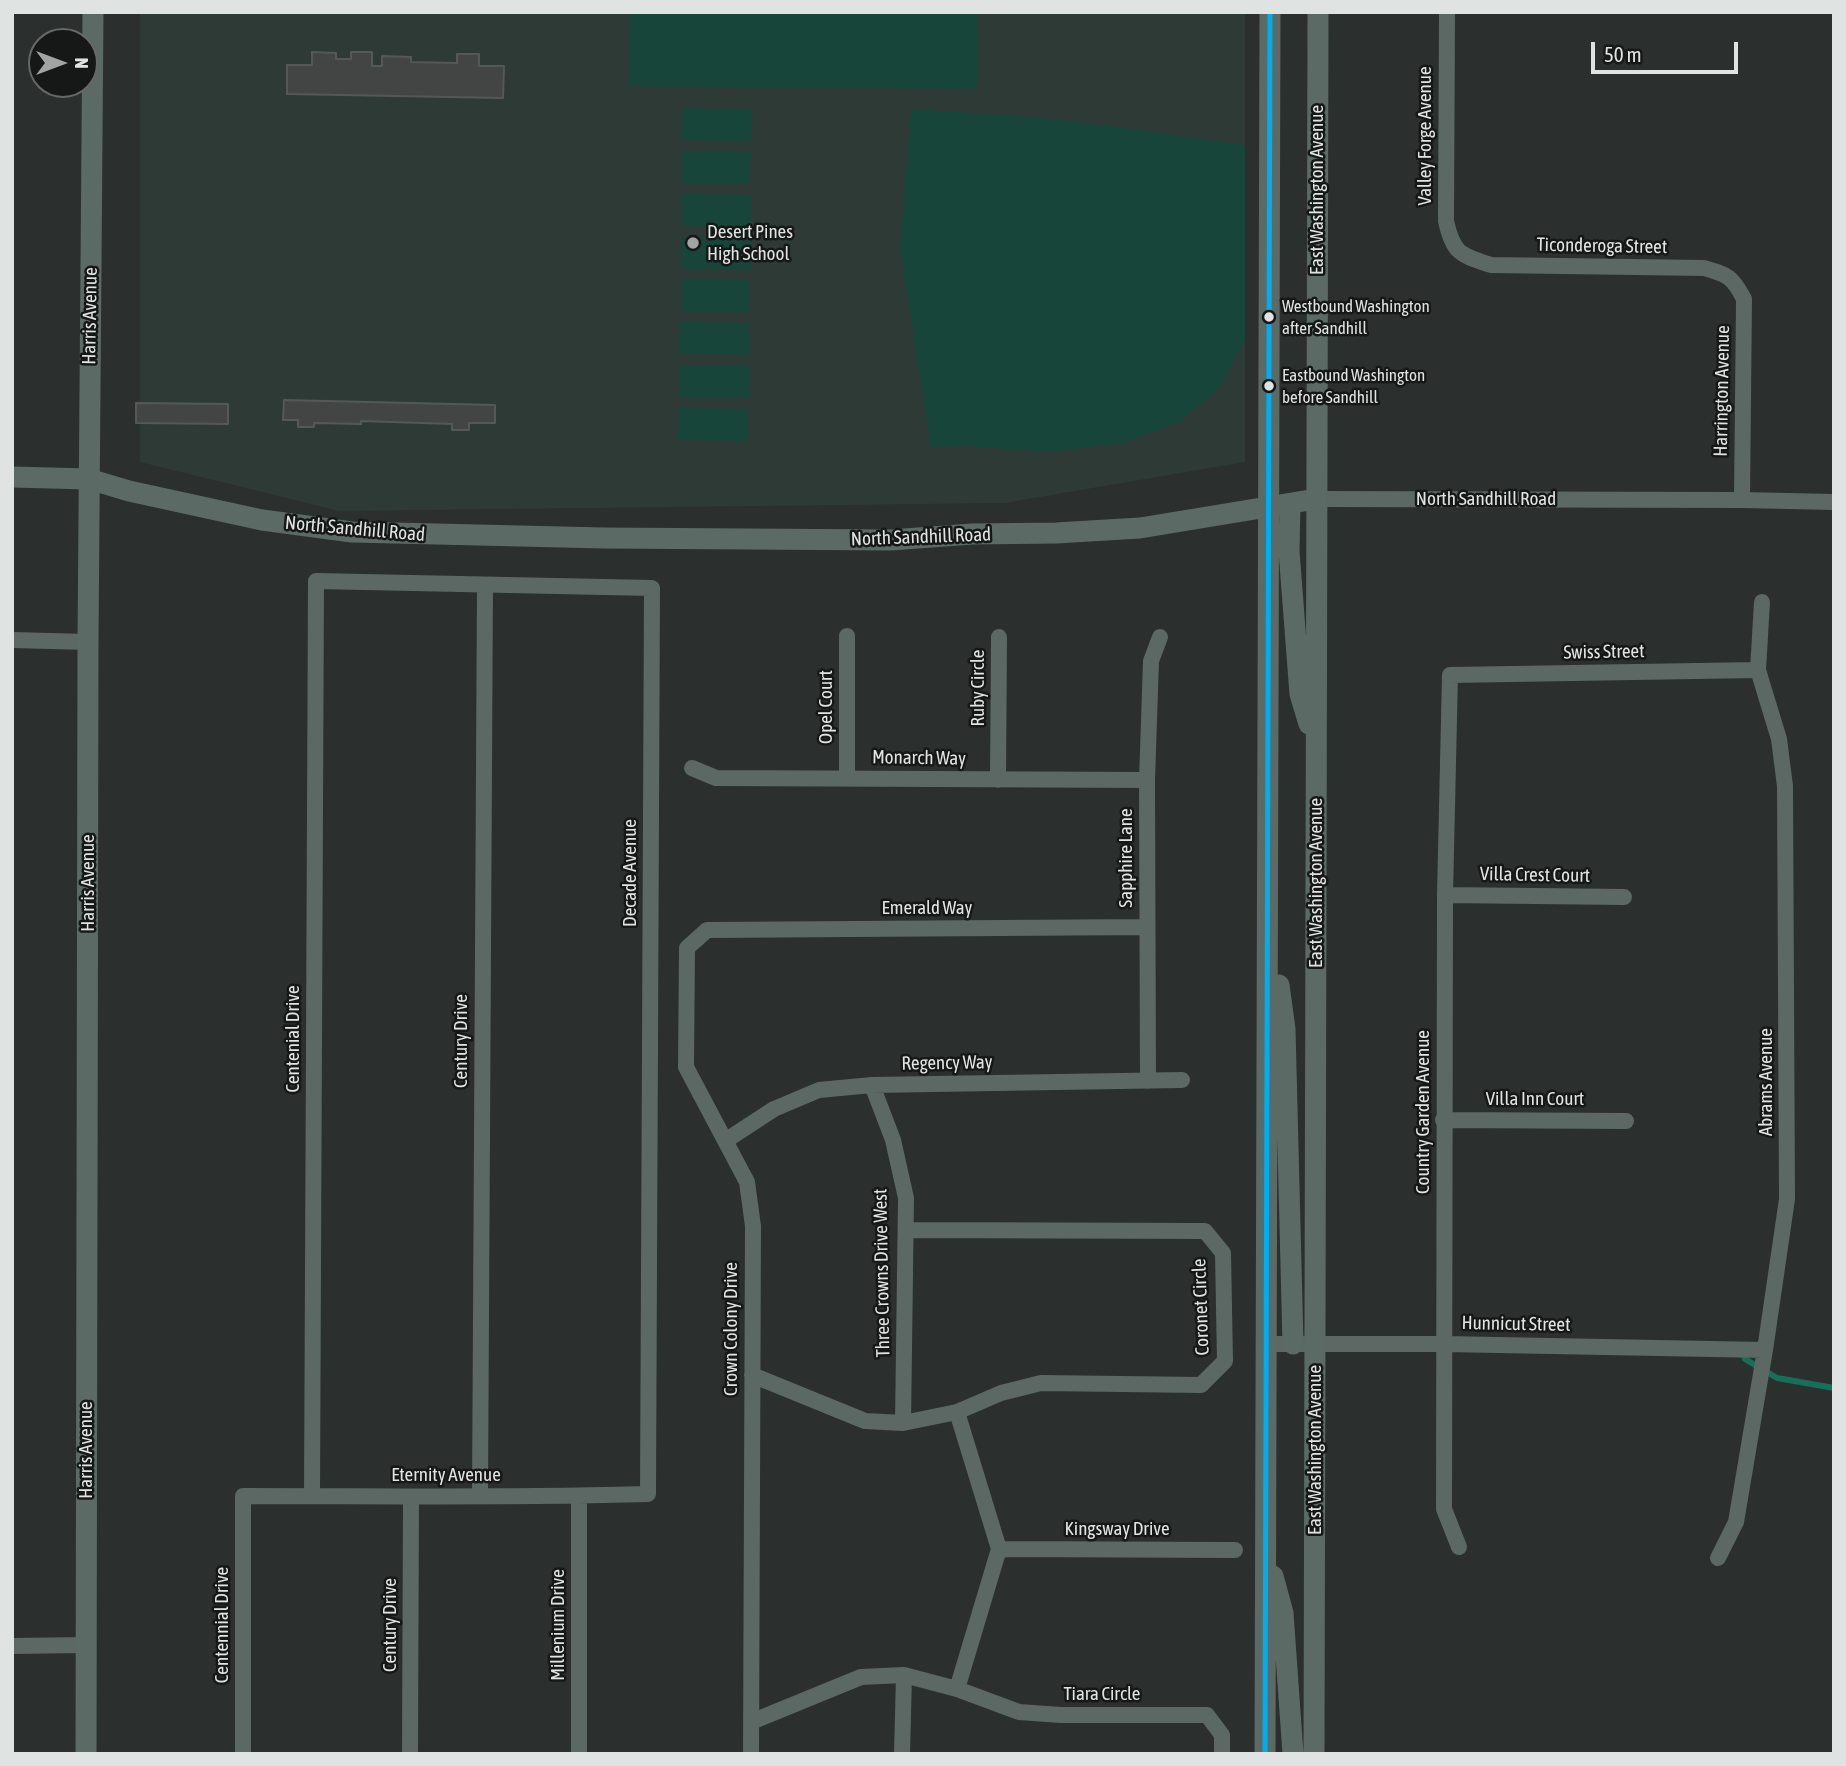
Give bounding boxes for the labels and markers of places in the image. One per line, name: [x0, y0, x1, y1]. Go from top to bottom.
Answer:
place label: Desert Pines High School: [707, 221, 793, 265]
marker: Desert Pines High School: [685, 235, 701, 251]
place label: Westbound Washington after Sandhill: [1282, 297, 1430, 337]
marker: Westbound Washington after Sandhill: [1262, 310, 1276, 324]
place label: Eastbound Washington before Sandhill: [1282, 366, 1425, 406]
marker: Eastbound Washington before Sandhill: [1262, 379, 1276, 393]

